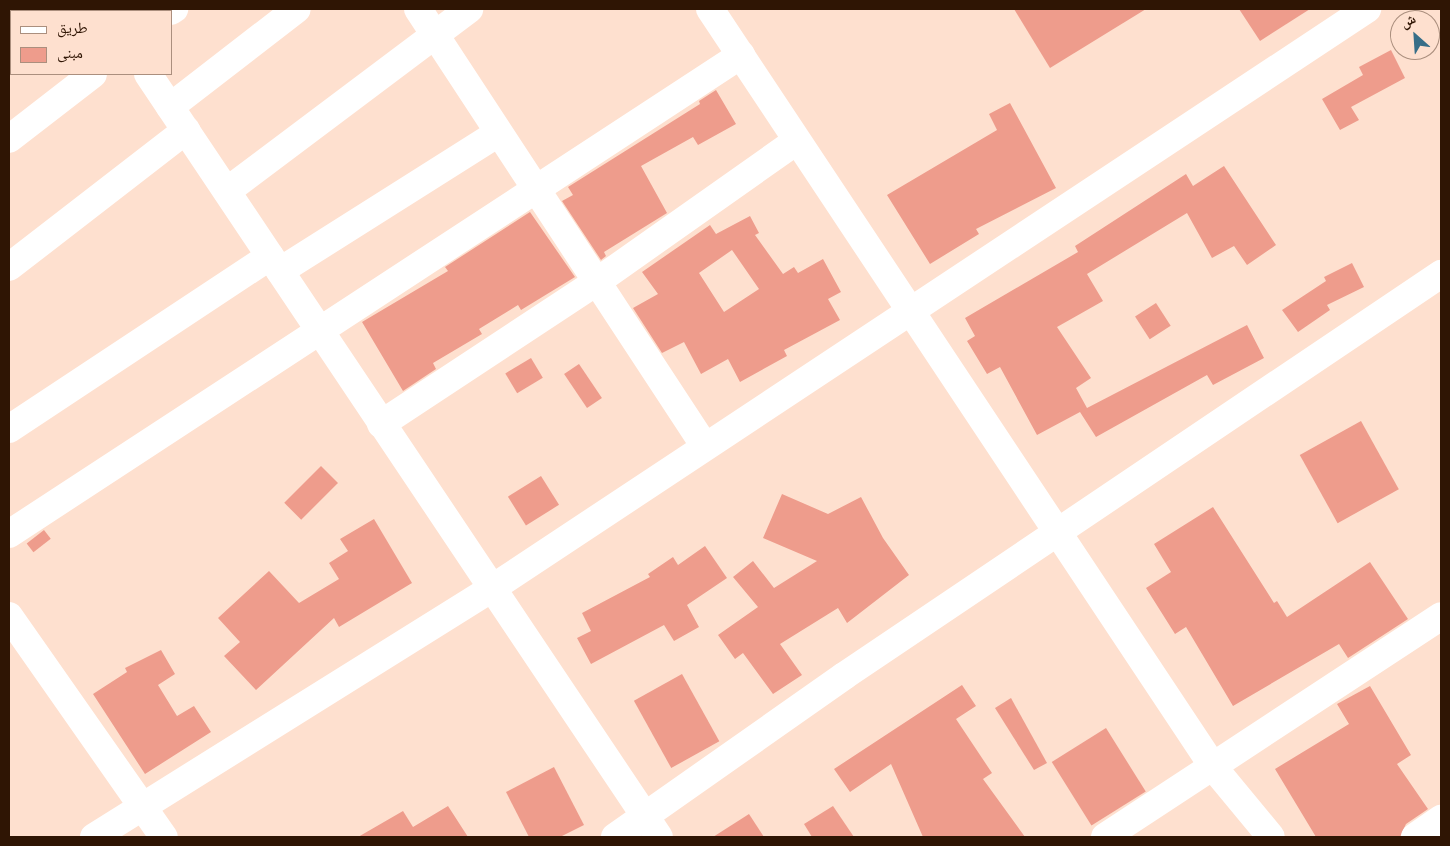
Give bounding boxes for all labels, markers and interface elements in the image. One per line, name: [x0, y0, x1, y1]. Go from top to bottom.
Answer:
legend: [10, 10, 172, 75]
north arrow: [1390, 10, 1440, 60]
text: ش: [1398, 11, 1419, 33]
text: طريق: [57, 20, 88, 39]
text: مبنى: [57, 45, 83, 64]

